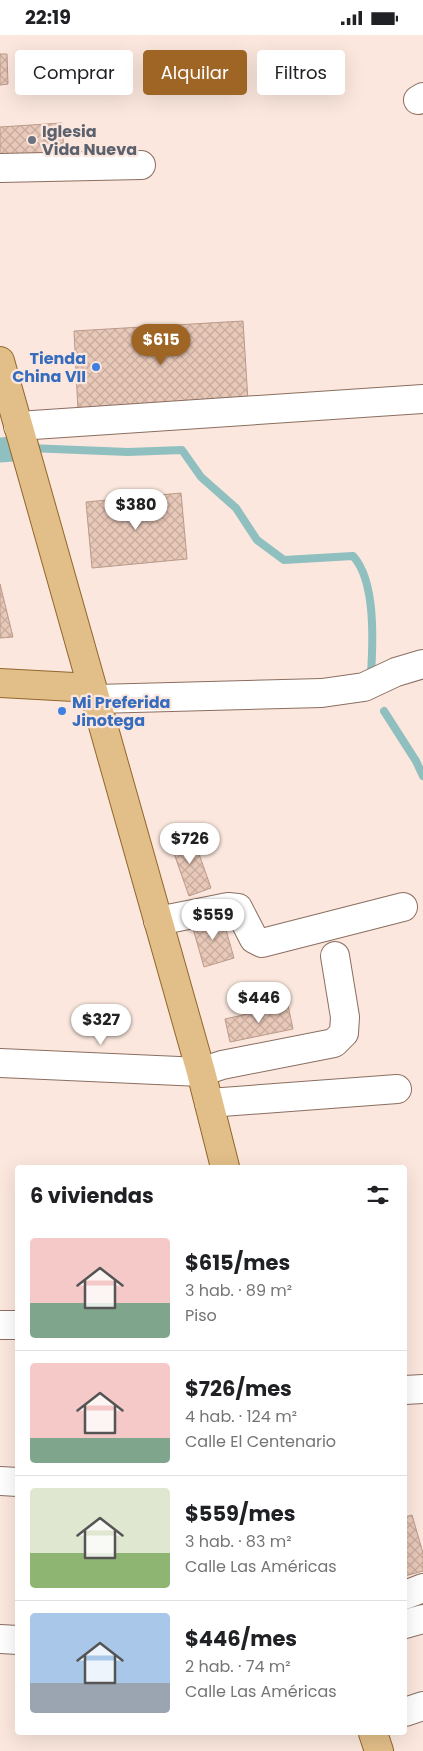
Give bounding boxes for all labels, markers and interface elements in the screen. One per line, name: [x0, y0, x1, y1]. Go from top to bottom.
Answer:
text: 22:19: [25, 4, 71, 31]
chip: Comprar: [15, 50, 133, 95]
chip: Alquilar: [143, 50, 247, 95]
chip: Filtros: [257, 50, 345, 95]
place label: Iglesia Vida Nueva: [42, 120, 137, 161]
marker: Iglesia Vida Nueva: [26, 134, 38, 146]
pin: $615: [131, 323, 191, 366]
text: $615: [142, 328, 180, 351]
place label: Tienda China VII: [12, 347, 86, 388]
marker: Tienda China VII: [90, 361, 102, 373]
pin: $380: [106, 489, 166, 531]
text: $380: [115, 493, 157, 516]
place label: Mi Preferida Jinotega: [72, 691, 170, 732]
marker: Mi Preferida Jinotega: [56, 705, 68, 717]
pin: $726: [160, 823, 220, 865]
text: $726: [171, 827, 209, 850]
pin: $559: [183, 899, 243, 941]
text: $559: [192, 903, 234, 926]
pin: $446: [229, 981, 289, 1024]
text: $446: [238, 986, 280, 1009]
pin: $327: [71, 1003, 131, 1046]
text: $327: [82, 1008, 120, 1031]
text: 6 viviendas: [30, 1181, 154, 1210]
icon: filters: [364, 1181, 392, 1209]
text: $615/mes: [185, 1248, 290, 1277]
icon: home: [70, 1258, 130, 1318]
text: 3 hab. · 89 m²: [185, 1279, 292, 1302]
text: Piso: [185, 1304, 217, 1327]
text: $726/mes: [185, 1374, 292, 1403]
icon: home: [70, 1383, 130, 1443]
text: 4 hab. · 124 m²: [185, 1405, 297, 1428]
text: Calle El Centenario: [185, 1430, 336, 1453]
text: $559/mes: [185, 1499, 295, 1528]
icon: home: [70, 1508, 130, 1568]
text: 3 hab. · 83 m²: [185, 1530, 291, 1553]
text: Calle Las Américas: [185, 1555, 337, 1578]
text: $446/mes: [185, 1624, 297, 1653]
icon: home: [70, 1633, 130, 1693]
text: 2 hab. · 74 m²: [185, 1655, 290, 1678]
text: Calle Las Américas: [185, 1680, 337, 1703]

